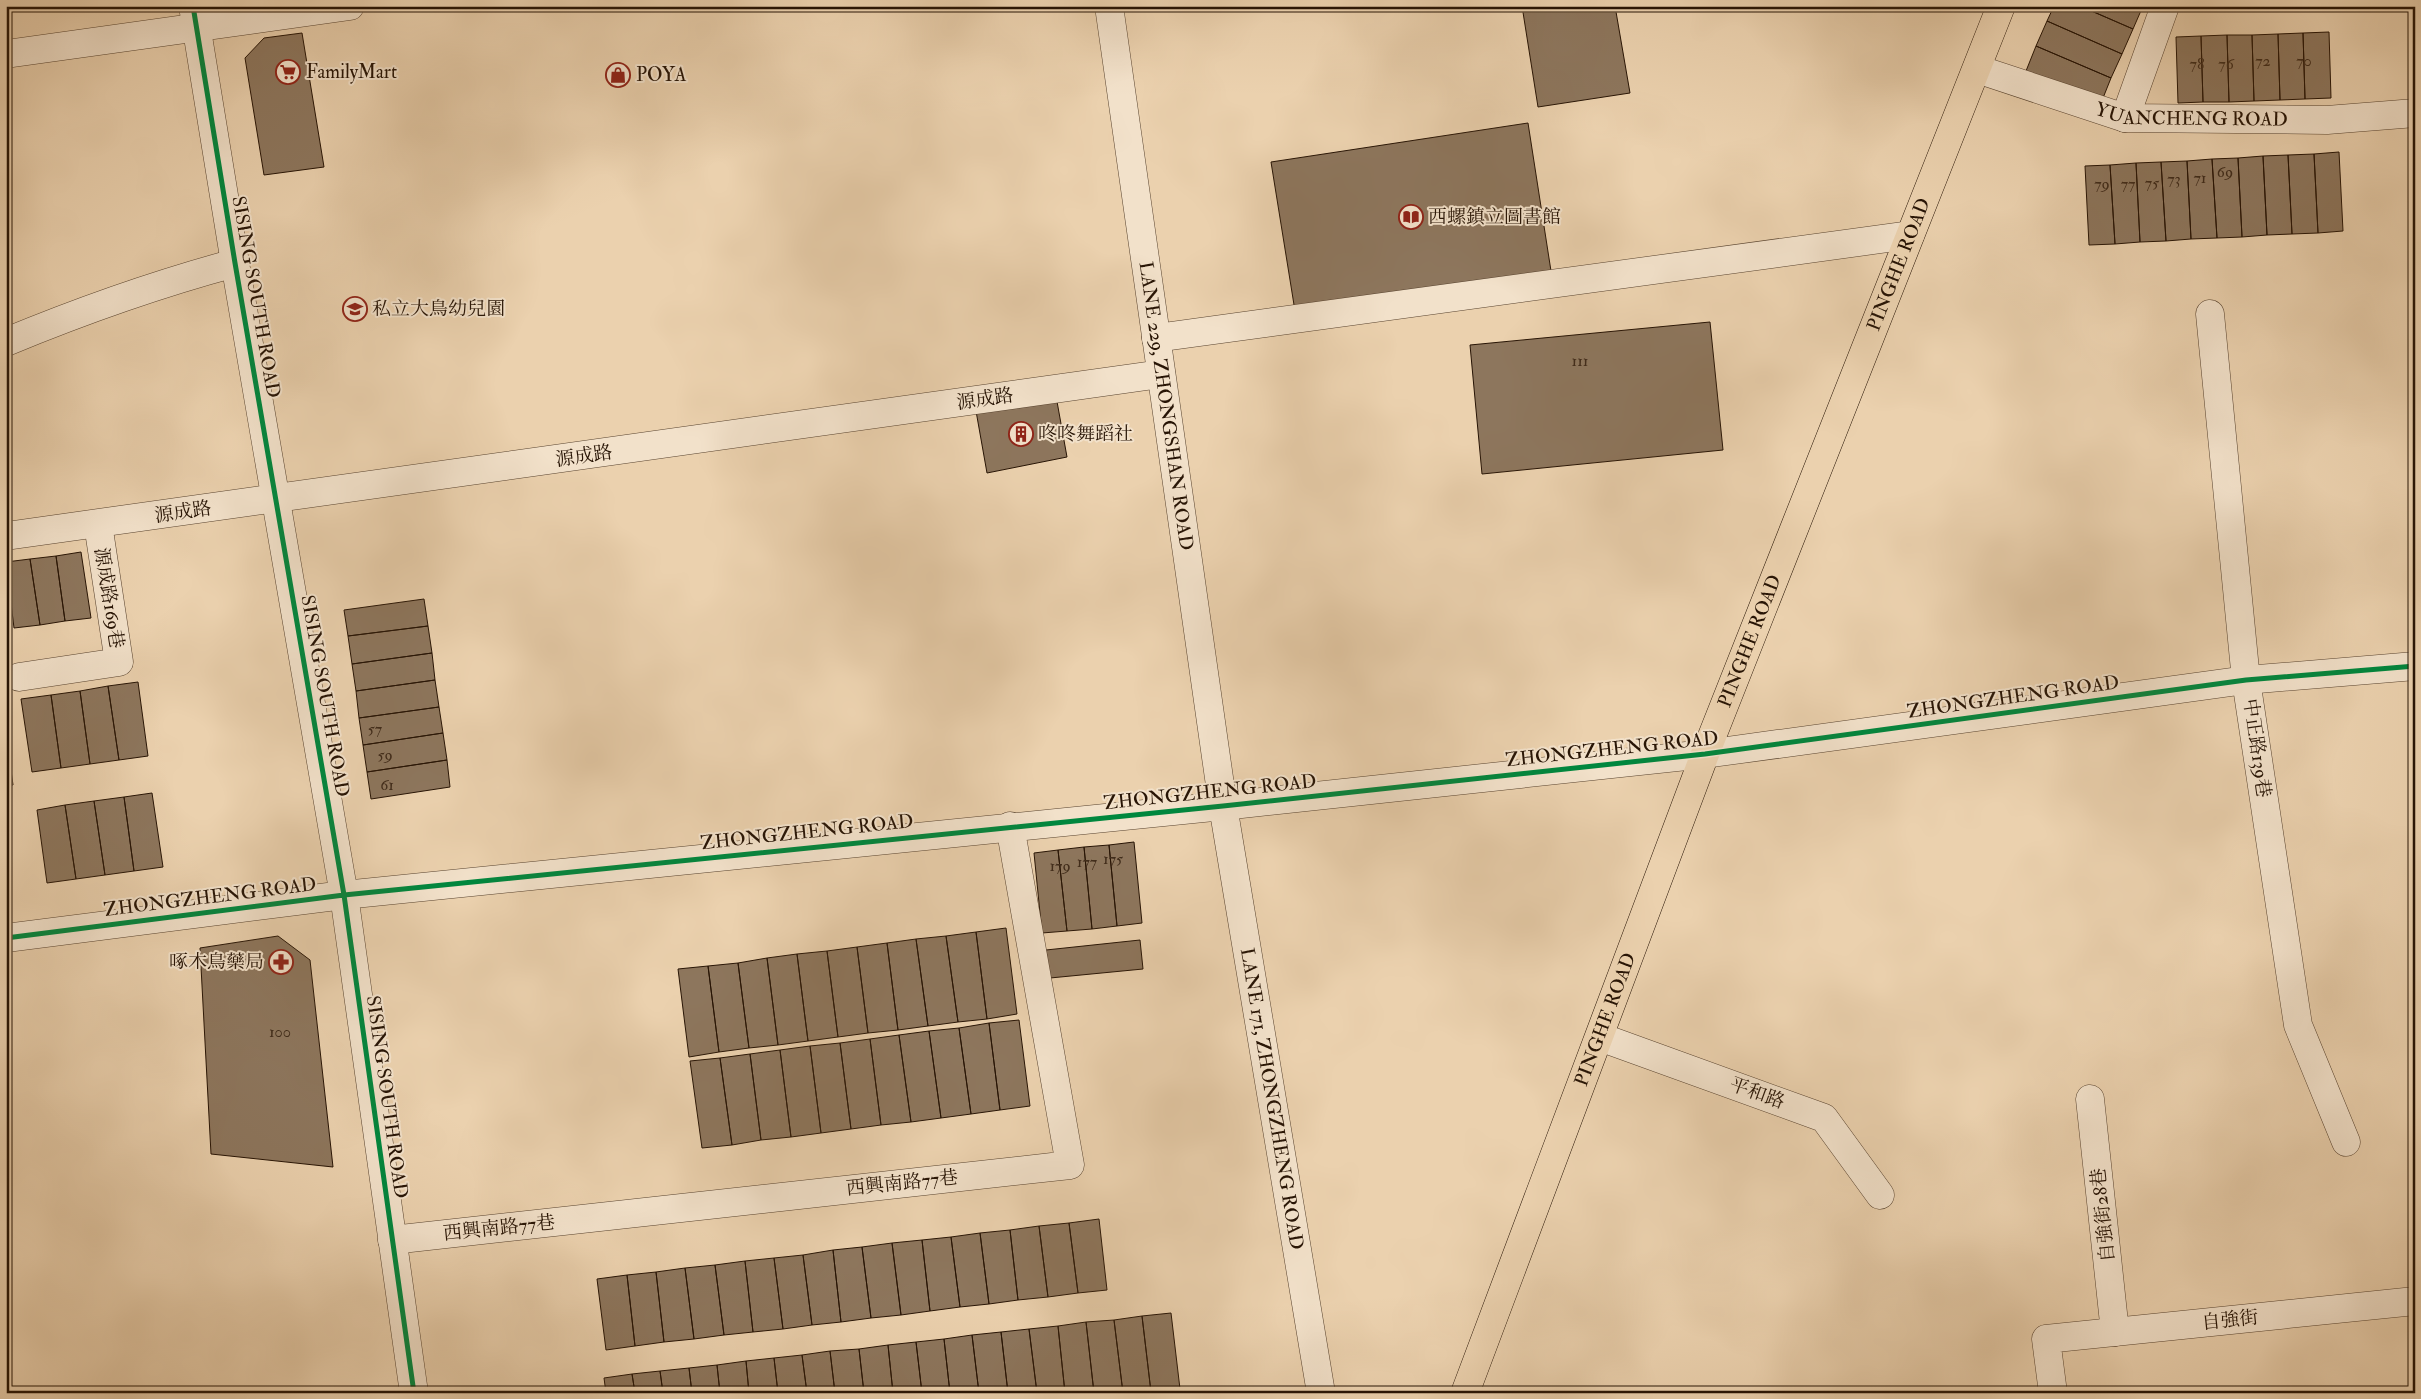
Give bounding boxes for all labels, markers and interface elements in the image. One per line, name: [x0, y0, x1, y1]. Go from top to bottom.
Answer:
house number: 72: [2255, 51, 2271, 71]
house number: 70: [2296, 51, 2312, 71]
house number: 78: [2190, 54, 2205, 74]
house number: 76: [2218, 54, 2235, 74]
supermarket icon: FamilyMart: [275, 59, 301, 85]
place label: FamilyMart: [306, 60, 397, 84]
shop icon: POYA: [605, 62, 631, 88]
place label: POYA: [636, 63, 687, 87]
street label: YUANCHENG ROAD: [2092, 97, 2288, 132]
house number: 69: [2217, 162, 2233, 182]
house number: 71: [2193, 168, 2207, 188]
house number: 73: [2167, 169, 2181, 189]
house number: 75: [2145, 173, 2159, 193]
house number: 79: [2094, 174, 2110, 194]
house number: 77: [2121, 174, 2136, 194]
street label: SISING SOUTH ROAD: [226, 194, 286, 400]
street label: PINGHE ROAD: [1862, 195, 1936, 334]
library icon: 西螺鎮立圖書館: [1398, 204, 1424, 230]
place label: 西螺鎮立圖書館: [1428, 205, 1561, 229]
street label: LANE 229, ZHONGSHAN ROAD: [1134, 260, 1198, 552]
school or university icon: 私立大鳥幼兒園: [342, 296, 368, 322]
place label: 私立大鳥幼兒園: [372, 297, 505, 321]
house number: 111: [1571, 351, 1589, 371]
street label: 源成路: [955, 383, 1015, 415]
building icon: 咚咚舞蹈社: [1008, 421, 1034, 447]
place label: 咚咚舞蹈社: [1038, 422, 1133, 446]
street label: 源成路: [554, 440, 614, 472]
street label: 源成路: [153, 496, 213, 528]
street label: 源成路169巷: [89, 546, 129, 650]
street label: PINGHE ROAD: [1713, 571, 1787, 711]
street label: SISING SOUTH ROAD: [295, 593, 355, 799]
street label: ZHONGZHENG ROAD: [1905, 670, 2121, 724]
street label: 中正路139巷: [2238, 697, 2276, 799]
house number: 57: [368, 719, 383, 739]
street label: ZHONGZHENG ROAD: [1504, 726, 1720, 772]
house number: 59: [377, 745, 393, 765]
street label: ZHONGZHENG ROAD: [1102, 769, 1318, 815]
house number: 61: [380, 775, 394, 795]
street label: ZHONGZHENG ROAD: [699, 809, 915, 855]
house number: 175: [1103, 849, 1123, 869]
house number: 177: [1077, 852, 1098, 872]
house number: 179: [1049, 856, 1071, 876]
street label: ZHONGZHENG ROAD: [102, 872, 318, 922]
street label: LANE 171, ZHONGZHENG ROAD: [1235, 946, 1309, 1252]
pharmacy icon: 啄木鳥藥局: [268, 949, 294, 975]
street label: PINGHE ROAD: [1569, 949, 1641, 1090]
place label: 啄木鳥藥局: [169, 950, 264, 974]
street label: SISING SOUTH ROAD: [361, 994, 413, 1200]
house number: 100: [269, 1022, 291, 1042]
street label: 平和路: [1726, 1072, 1788, 1114]
street label: 西興南路77巷: [845, 1165, 959, 1201]
street label: 自強街28巷: [2086, 1167, 2120, 1263]
street label: 西興南路77巷: [442, 1210, 556, 1246]
street label: 自強街: [2200, 1305, 2260, 1335]

